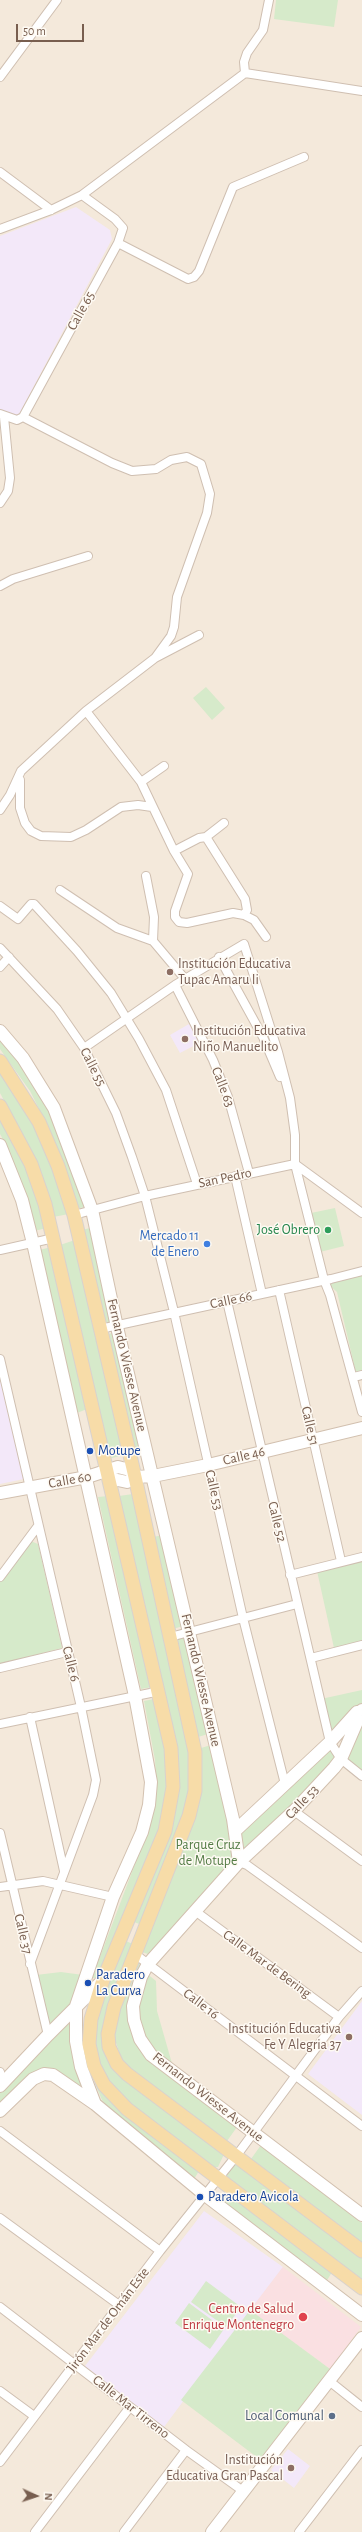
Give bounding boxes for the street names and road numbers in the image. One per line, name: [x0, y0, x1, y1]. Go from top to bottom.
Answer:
street label: Calle 65: [64, 289, 98, 333]
street label: Calle 55: [76, 1045, 110, 1089]
street label: Calle 63: [208, 1064, 238, 1110]
street label: San Pedro: [197, 1164, 253, 1192]
street label: Calle 66: [208, 1287, 254, 1313]
street label: Fernando Wiesse Avenue: [104, 1297, 150, 1433]
street label: Calle 51: [297, 1405, 323, 1447]
street label: Calle 46: [221, 1443, 267, 1469]
street label: Calle 60: [47, 1468, 93, 1492]
street label: Calle 53: [201, 1468, 227, 1512]
street label: Calle 52: [264, 1500, 290, 1544]
street label: Fernando Wiesse Avenue: [178, 1612, 224, 1748]
street label: Calle 6: [58, 1644, 84, 1684]
street label: Calle 53: [282, 1781, 322, 1823]
street label: Calle 37: [10, 1912, 36, 1956]
street label: Calle Mar de Bering: [219, 1926, 315, 2002]
street label: Calle 16: [180, 1985, 222, 2023]
street label: Fernando Wiesse Avenue: [149, 2049, 267, 2145]
street label: Jirón Mar de Omán Este: [63, 2264, 153, 2376]
street label: Calle Mar Tirreno: [89, 2372, 173, 2442]

